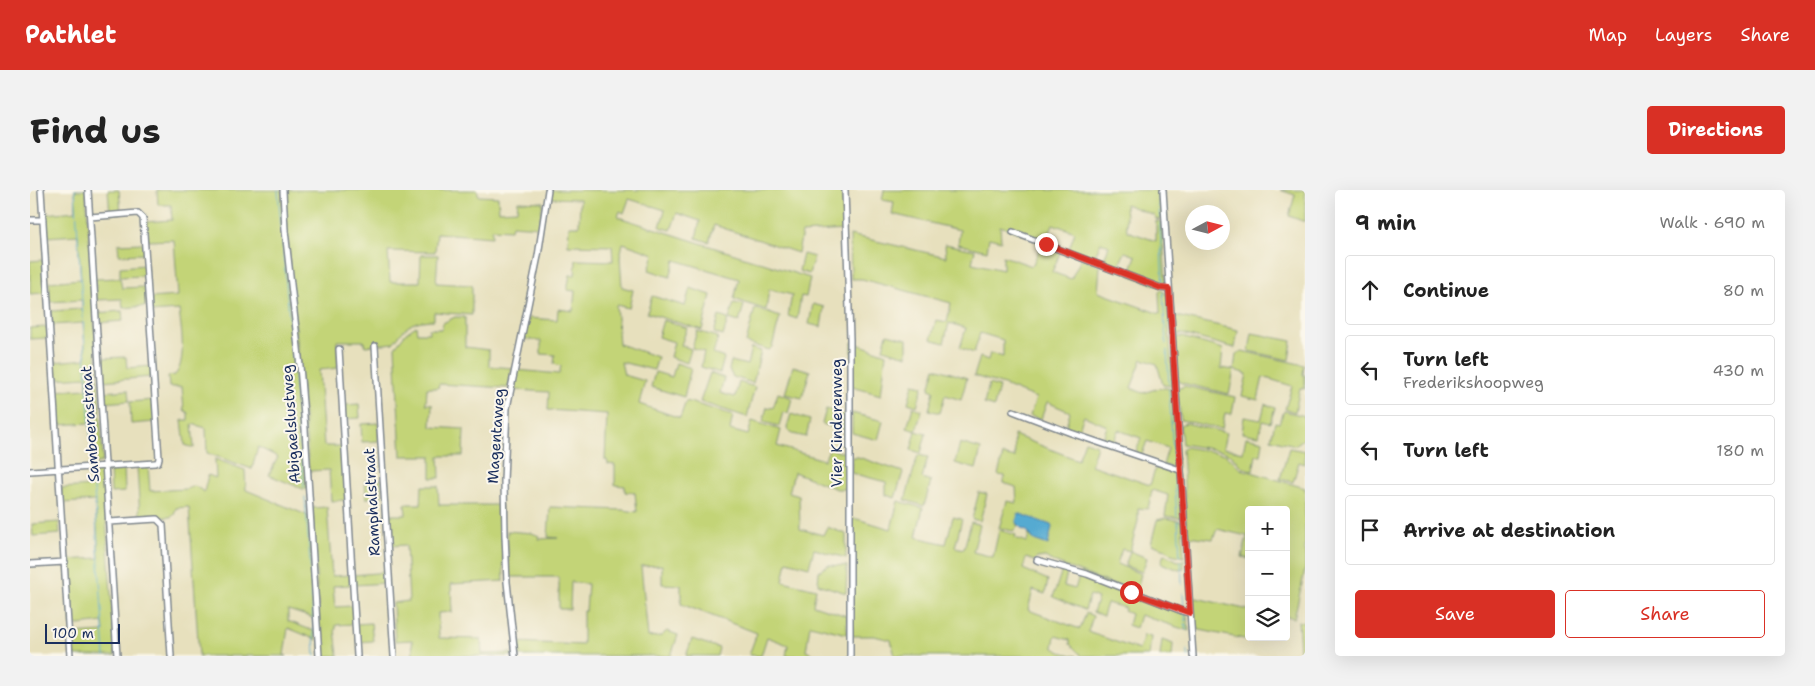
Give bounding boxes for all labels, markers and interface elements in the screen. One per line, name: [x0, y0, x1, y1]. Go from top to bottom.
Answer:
text: Pathlet: [25, 19, 116, 51]
text: Map: [1589, 23, 1627, 47]
text: Layers: [1655, 23, 1712, 47]
text: Share: [1740, 23, 1790, 47]
button: Directions: [1647, 106, 1785, 154]
text: Find us: [30, 107, 161, 154]
north arrow: [1185, 205, 1230, 250]
text: 9 min: [1355, 209, 1416, 237]
text: Walk · 690 m: [1660, 212, 1765, 233]
route end: [1035, 233, 1058, 256]
icon: ahead: [1356, 276, 1384, 304]
text: Continue: [1403, 278, 1489, 303]
text: 80 m: [1723, 280, 1764, 301]
text: Turn left: [1403, 347, 1489, 372]
icon: left: [1356, 356, 1384, 384]
street label: Vier Kinderenweg: [827, 359, 847, 487]
text: 430 m: [1713, 360, 1764, 381]
street label: Abigaelslustweg: [277, 364, 305, 484]
street label: Samboerastraat: [76, 365, 104, 483]
text: Frederikshoopweg: [1403, 372, 1544, 393]
street label: Magentaweg: [483, 388, 509, 484]
icon: left: [1356, 436, 1384, 464]
text: Turn left: [1403, 438, 1489, 463]
text: 180 m: [1716, 440, 1764, 461]
street label: Ramphalstraat: [359, 447, 385, 557]
map controls: [1245, 506, 1290, 641]
button: +: [1245, 506, 1290, 551]
icon: arrive: [1356, 516, 1384, 544]
text: Arrive at destination: [1403, 518, 1615, 543]
button: −: [1245, 551, 1290, 596]
route start: [1120, 581, 1143, 604]
button: Save: [1355, 590, 1555, 638]
button: Share: [1565, 590, 1765, 638]
button: layers: [1245, 596, 1290, 641]
scale bar: [45, 621, 120, 644]
text: 100 m: [52, 624, 94, 642]

